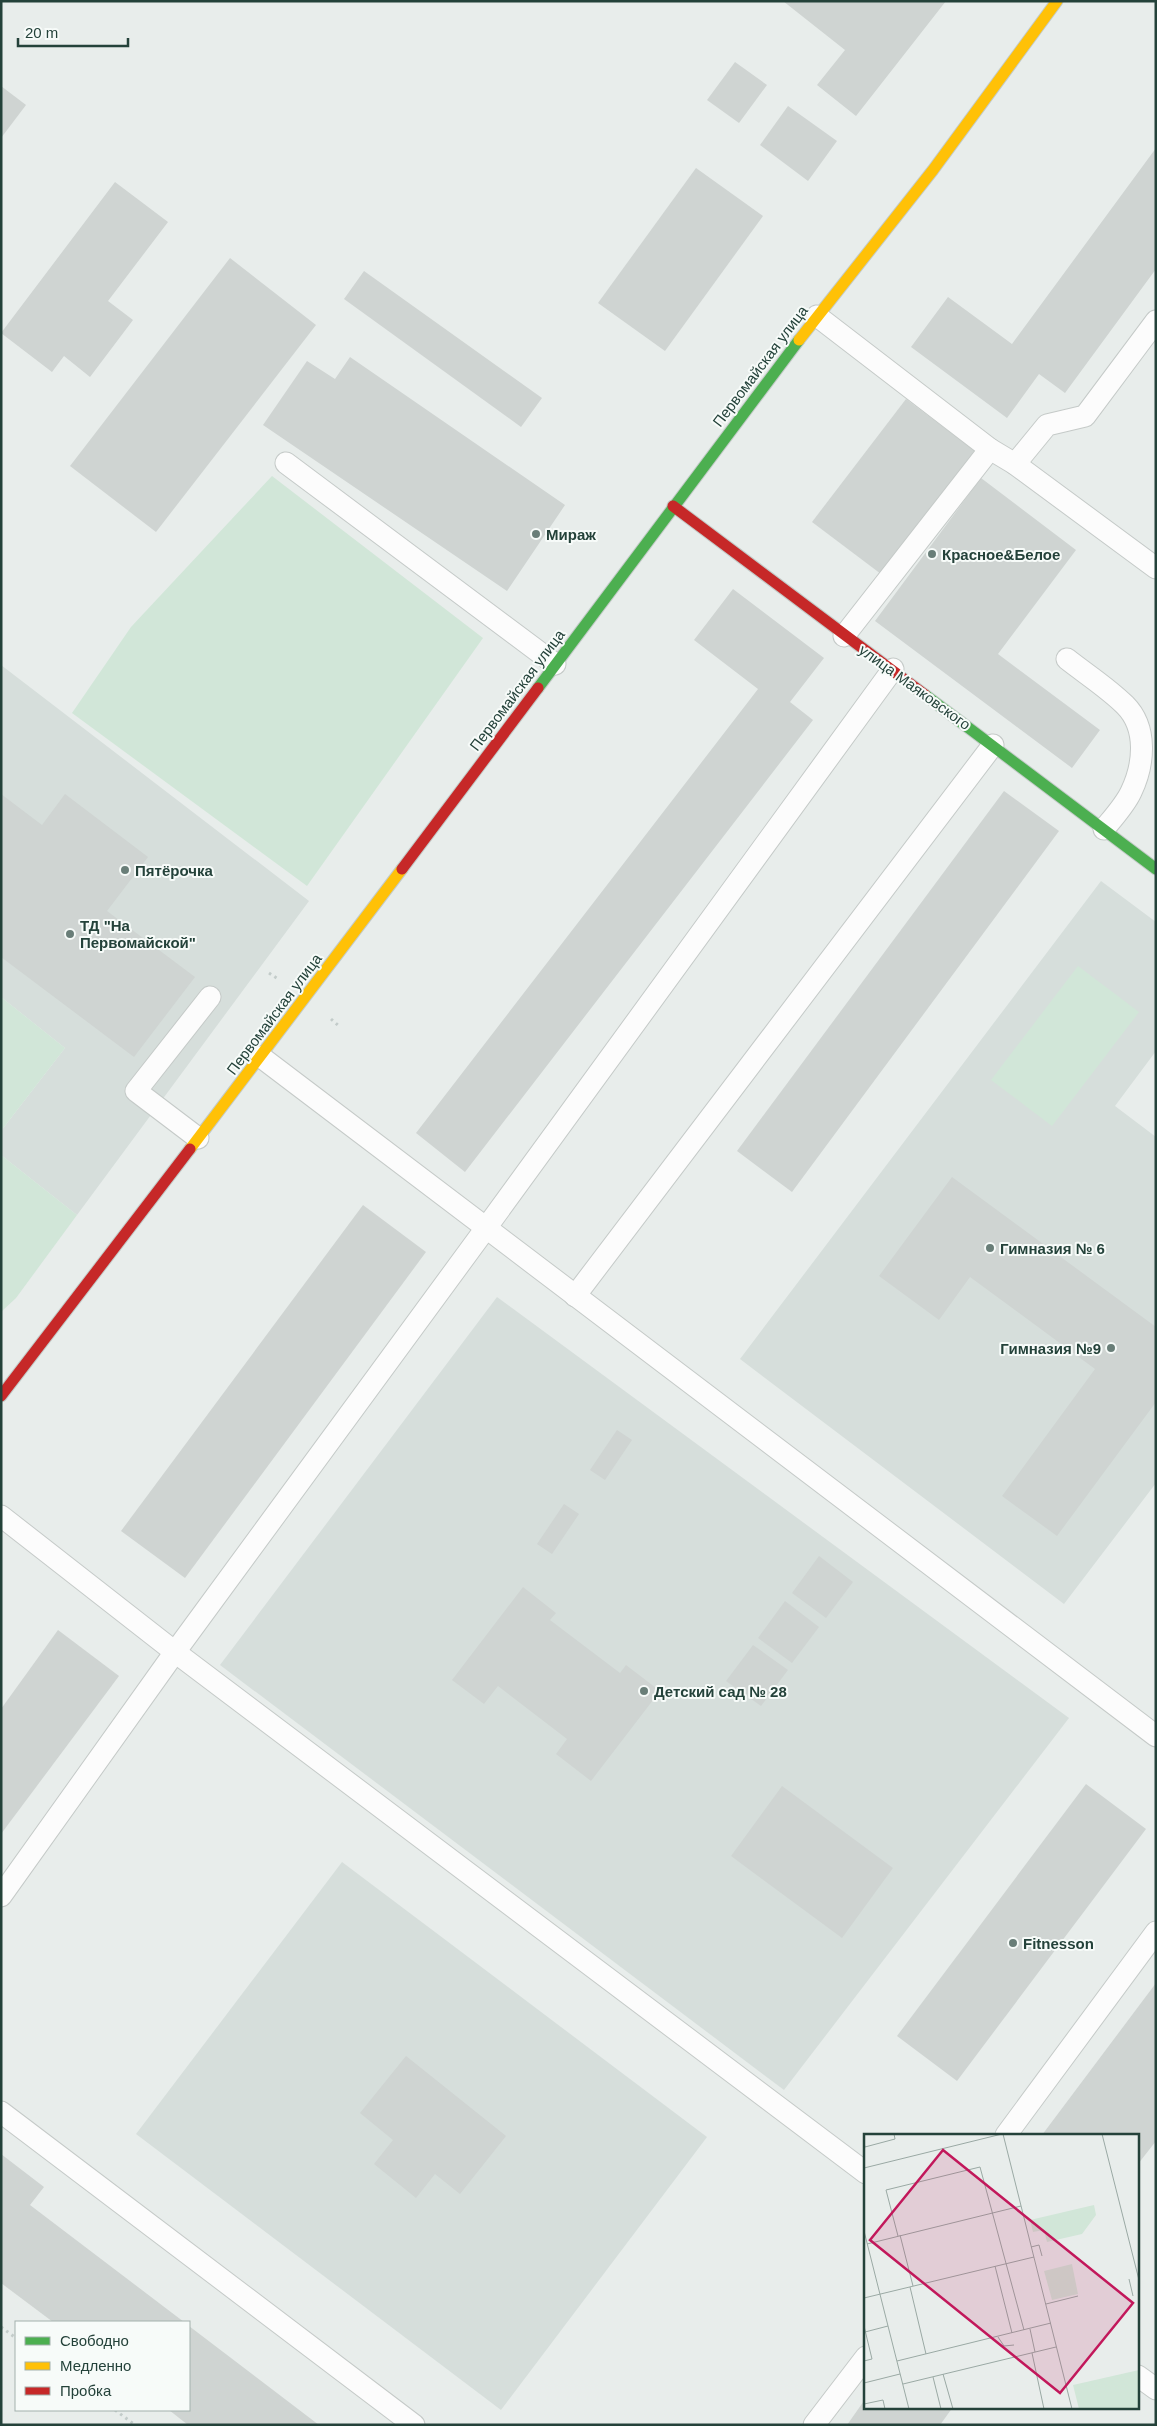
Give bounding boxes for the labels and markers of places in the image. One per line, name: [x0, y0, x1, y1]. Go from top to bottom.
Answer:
place label: Мираж: [546, 526, 596, 543]
marker: Мираж: [530, 528, 542, 540]
place label: Красное&Белое: [942, 546, 1060, 563]
marker: Красное&Белое: [926, 548, 938, 560]
place label: Пятёрочка: [135, 862, 213, 879]
marker: Пятёрочка: [119, 864, 131, 876]
place label: ТД "На Первомайской": [80, 917, 196, 951]
marker: ТД "На Первомайской": [64, 928, 76, 940]
place label: Гимназия № 6: [1000, 1240, 1105, 1257]
marker: Гимназия № 6: [984, 1242, 996, 1254]
place label: Гимназия №9: [1000, 1340, 1101, 1357]
marker: Гимназия №9: [1105, 1342, 1117, 1354]
place label: Детский сад № 28: [654, 1683, 787, 1700]
marker: Детский сад № 28: [638, 1685, 650, 1697]
place label: Fitnesson: [1023, 1935, 1094, 1952]
marker: Fitnesson: [1007, 1937, 1019, 1949]

